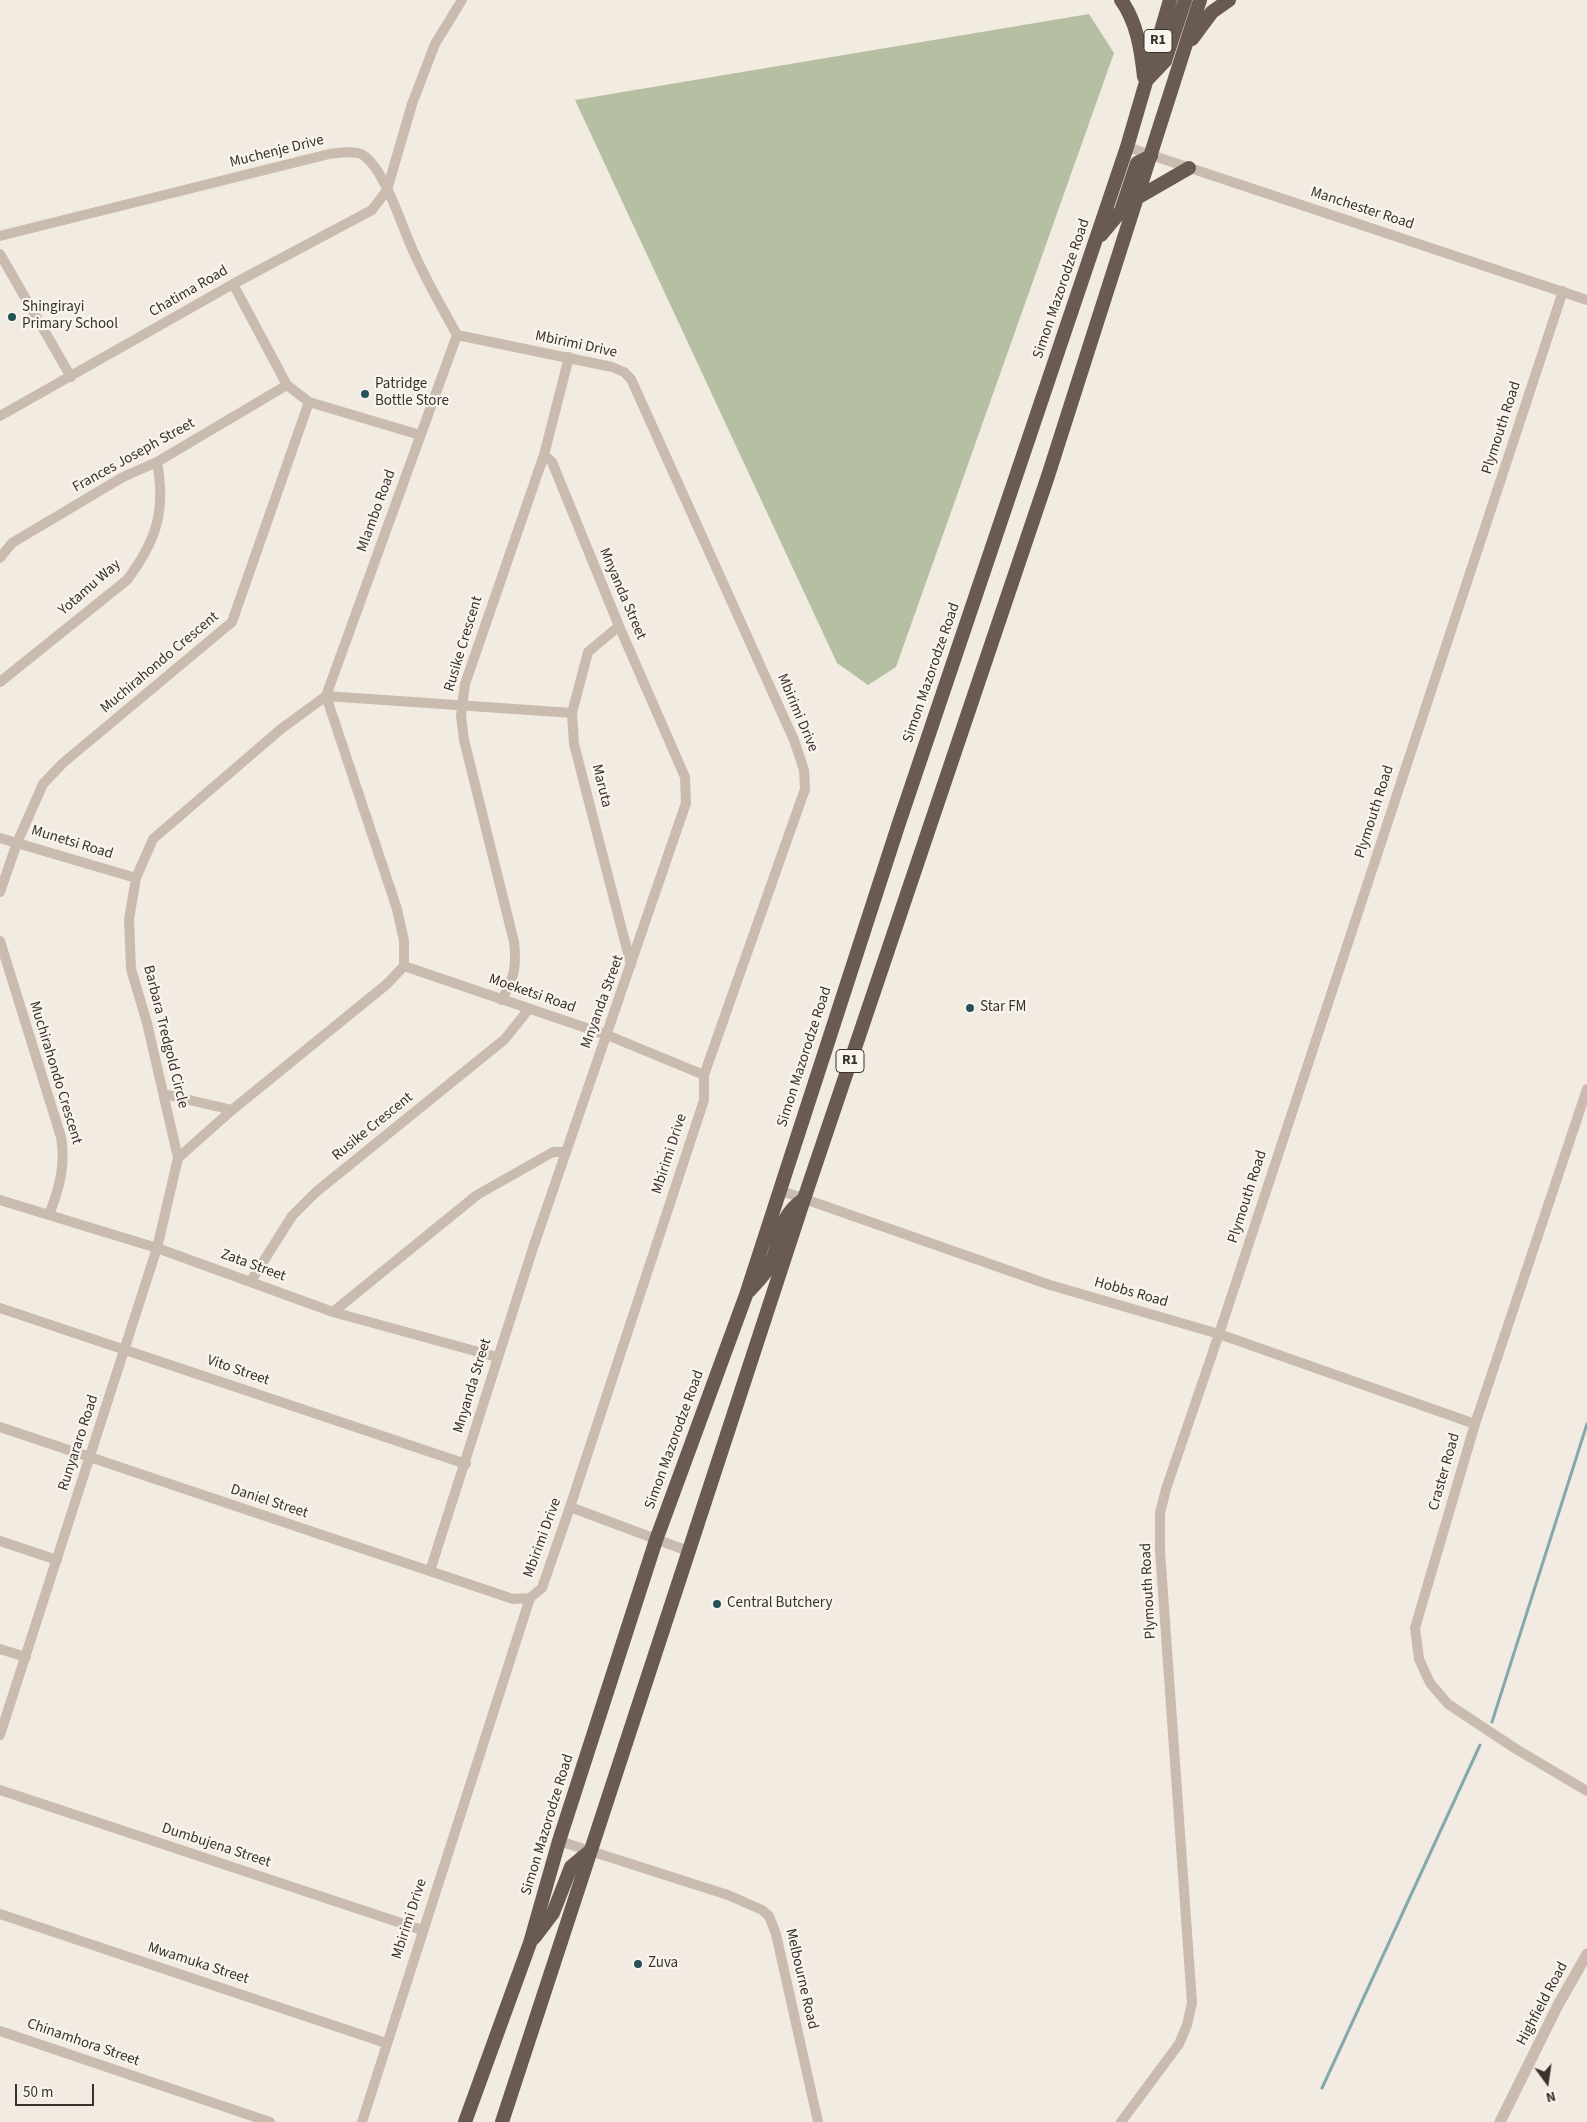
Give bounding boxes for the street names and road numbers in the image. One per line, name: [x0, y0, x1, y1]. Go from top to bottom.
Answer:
road number: R1: [1144, 29, 1172, 52]
street label: Muchenje Drive: [228, 132, 326, 172]
street label: Manchester Road: [1308, 184, 1416, 234]
street label: Simon Mazorodze Road: [1030, 217, 1094, 361]
street label: Chatima Road: [146, 262, 232, 322]
street label: Mbirimi Drive: [533, 328, 619, 362]
street label: Plymouth Road: [1479, 379, 1525, 477]
street label: Frances Joseph Street: [70, 415, 198, 497]
street label: Mlambo Road: [354, 467, 400, 555]
street label: Mnyanda Street: [595, 545, 649, 643]
street label: Yotamu Way: [55, 556, 125, 620]
street label: Rusike Crescent: [441, 594, 487, 694]
street label: Simon Mazorodze Road: [900, 601, 964, 745]
street label: Muchirahondo Crescent: [97, 608, 223, 718]
street label: Mbirimi Drive: [772, 671, 822, 755]
street label: Maruta: [587, 762, 615, 810]
street label: Plymouth Road: [1352, 763, 1398, 861]
street label: Munetsi Road: [29, 822, 115, 864]
street label: Mnyanda Street: [578, 953, 628, 1051]
street label: Barbara Tredgold Circle: [139, 964, 191, 1110]
street label: Moeketsi Road: [486, 971, 578, 1017]
street label: Simon Mazorodze Road: [774, 984, 836, 1130]
street label: Muchirahondo Crescent: [25, 999, 85, 1147]
road number: R1: [836, 1050, 864, 1072]
street label: Rusike Crescent: [329, 1089, 417, 1165]
street label: Mbirimi Drive: [649, 1112, 691, 1196]
street label: Plymouth Road: [1225, 1148, 1271, 1246]
street label: Zata Street: [218, 1246, 288, 1286]
street label: Hobbs Road: [1092, 1274, 1170, 1312]
street label: Mnyanda Street: [450, 1336, 496, 1436]
street label: Vito Street: [204, 1352, 272, 1390]
street label: Simon Mazorodze Road: [641, 1368, 709, 1512]
street label: Runyararo Road: [55, 1393, 103, 1493]
street label: Craster Road: [1425, 1431, 1465, 1513]
street label: Daniel Street: [228, 1481, 310, 1523]
street label: Mbirimi Drive: [520, 1496, 566, 1580]
street label: Plymouth Road: [1137, 1542, 1161, 1640]
street label: Simon Mazorodze Road: [518, 1752, 578, 1898]
street label: Dumbujena Street: [159, 1820, 273, 1872]
street label: Mbirimi Drive: [389, 1877, 431, 1961]
street label: Melbourne Road: [781, 1927, 821, 2031]
street label: Mwamuka Street: [145, 1939, 251, 1989]
street label: Highfield Road: [1513, 1959, 1573, 2049]
street label: Chinamhora Street: [24, 2015, 142, 2071]

